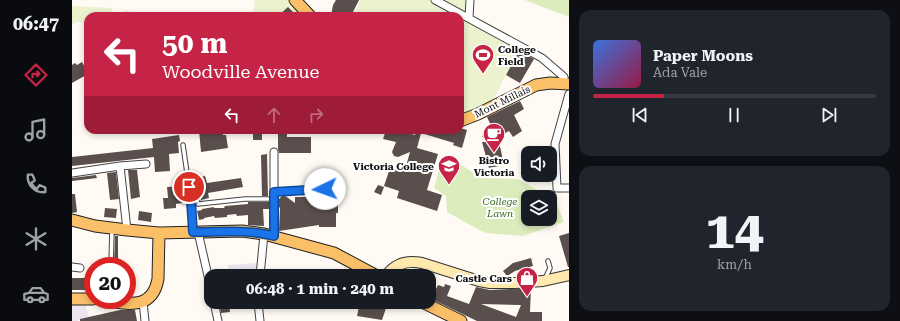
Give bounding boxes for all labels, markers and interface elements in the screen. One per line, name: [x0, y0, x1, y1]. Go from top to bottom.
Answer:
text: 06:47: [13, 13, 59, 34]
text: 50 m: [162, 27, 227, 60]
icon: left: [96, 28, 148, 80]
sports icon: College Field: [470, 42, 496, 75]
place label: College Field: [498, 44, 536, 67]
text: Paper Moons: [653, 47, 753, 65]
icon: directions: [22, 61, 50, 89]
text: Woodville Avenue: [162, 61, 319, 82]
text: Ada Vale: [653, 65, 707, 80]
street label: Mont Millais: [473, 83, 532, 120]
icon: left: [221, 104, 243, 126]
icon: ahead: [263, 104, 285, 126]
icon: right: [305, 104, 327, 126]
icon: previous: [629, 104, 651, 126]
icon: pause: [723, 104, 745, 126]
icon: next: [818, 104, 840, 126]
icon: music: [22, 116, 50, 144]
cafe icon: Bistro Victoria: [481, 121, 507, 154]
map controls: [521, 146, 557, 226]
button: sound: [521, 146, 557, 182]
school or university icon: Victoria College: [436, 153, 462, 186]
place label: Bistro Victoria: [474, 155, 514, 178]
place label: Victoria College: [353, 161, 434, 172]
position arrow: [304, 168, 346, 210]
icon: phone: [22, 170, 50, 198]
pin: [172, 170, 206, 204]
icon: arrive: [178, 176, 200, 198]
button: layers: [521, 190, 557, 226]
park label: College Lawn: [483, 196, 517, 219]
text: 14: [705, 200, 764, 261]
icon: climate: [22, 225, 50, 253]
speed limit sign: 20: [84, 257, 136, 309]
text: km/h: [717, 257, 752, 272]
shop icon: Castle Cars: [514, 265, 540, 298]
place label: Castle Cars: [456, 273, 512, 284]
icon: car: [22, 280, 50, 308]
text: 06:48 · 1 min · 240 m: [246, 280, 394, 298]

